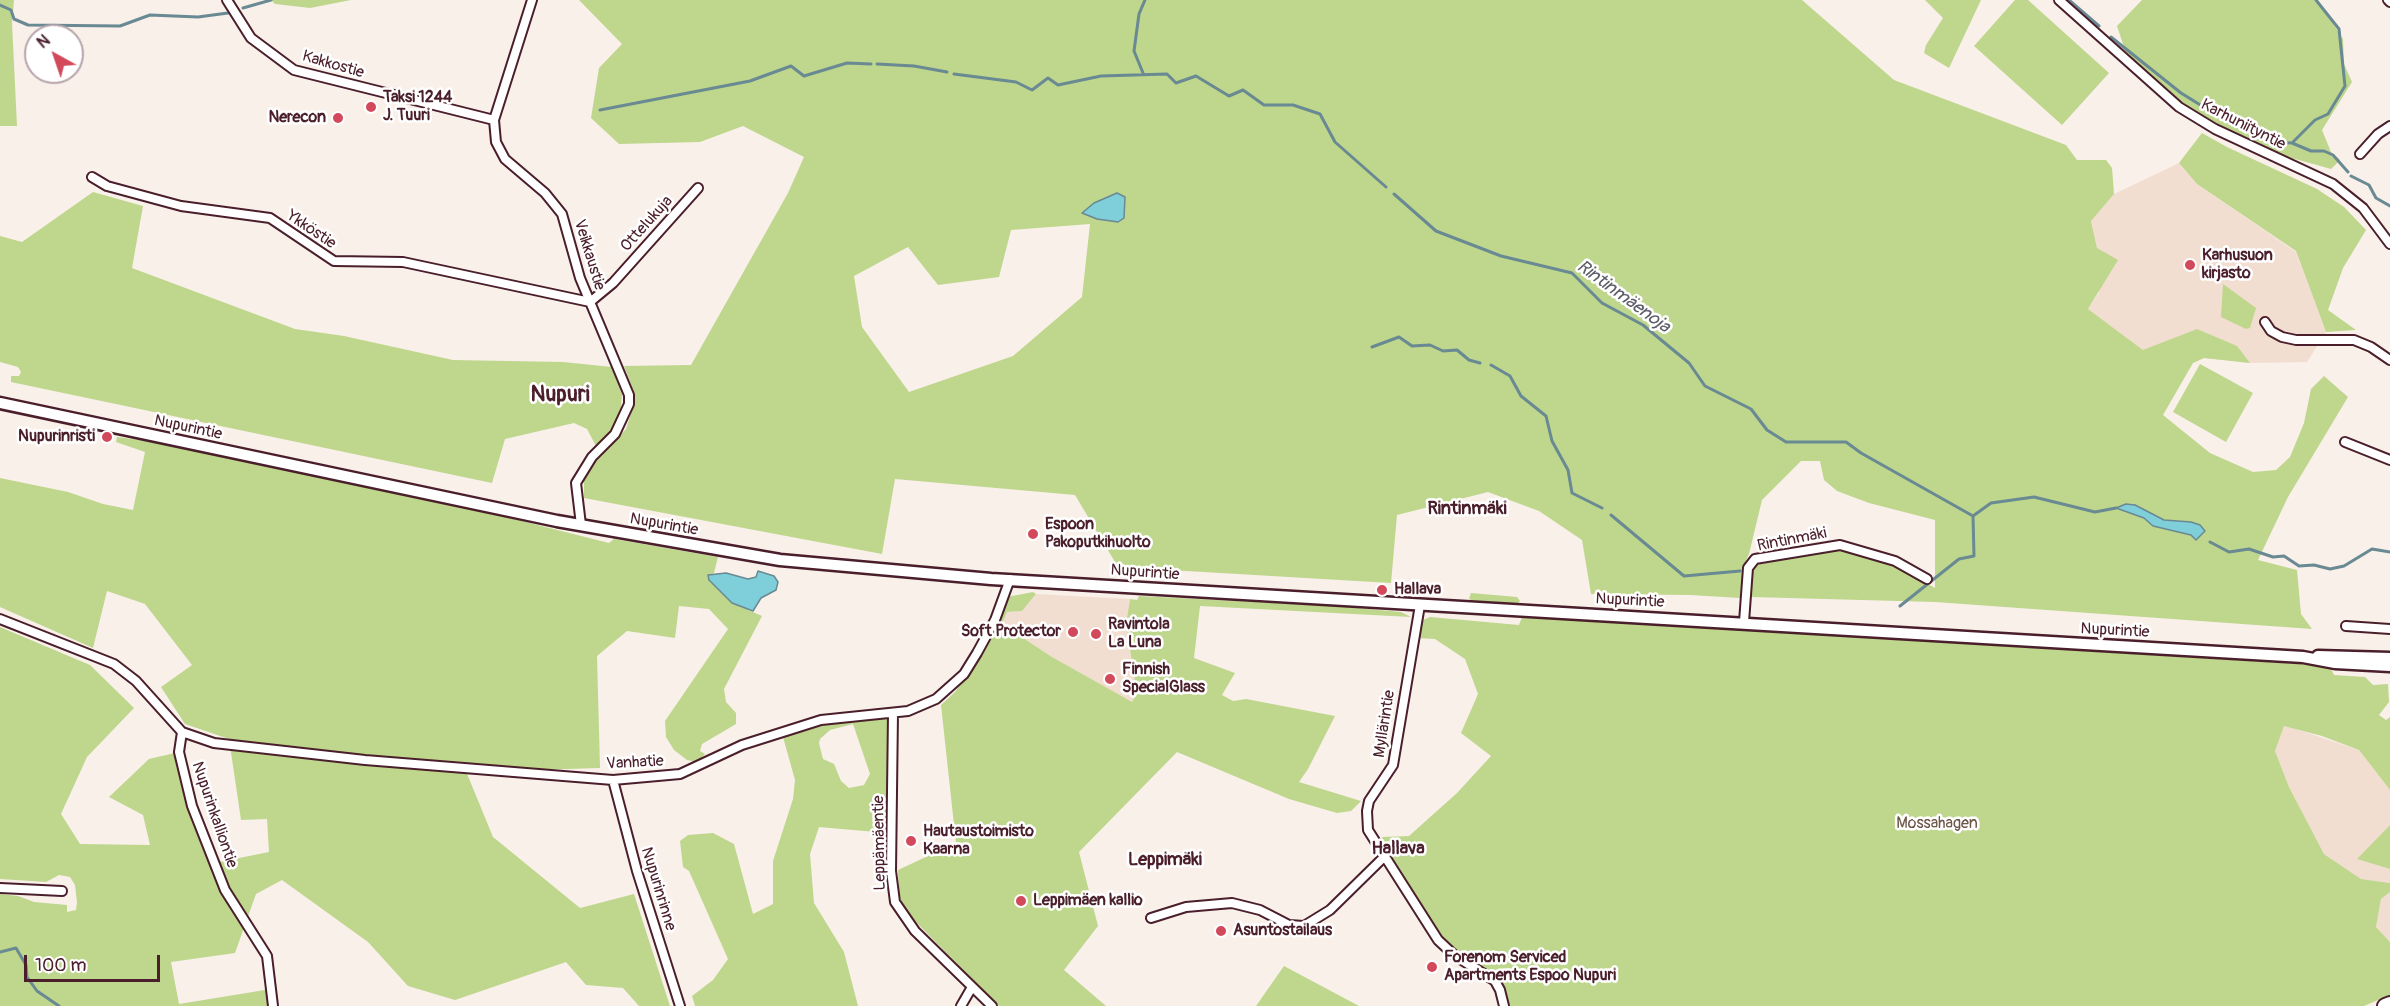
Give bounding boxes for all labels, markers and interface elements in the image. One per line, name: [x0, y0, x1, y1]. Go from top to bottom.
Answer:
north arrow: [24, 24, 84, 84]
text: N: [33, 31, 54, 53]
street label: Kakkostie: [300, 47, 366, 83]
place label: Taksi 1244 J. Tuuri: [383, 88, 452, 126]
street label: Karhuniityntie: [2197, 95, 2289, 155]
marker: Taksi 1244 J. Tuuri: [364, 100, 378, 114]
place label: Nerecon: [268, 108, 326, 128]
marker: Nerecon: [331, 111, 345, 125]
street label: Ottelukuja: [617, 192, 677, 256]
street label: Ykköstie: [283, 206, 339, 254]
street label: Veikkaustie: [569, 217, 609, 293]
place label: Karhusuon kirjasto: [2202, 246, 2273, 284]
water label: Rintinmäenoja: [1572, 256, 1674, 338]
marker: Karhusuon kirjasto: [2183, 258, 2197, 272]
district label: Nupuri: [530, 382, 590, 408]
street label: Nupurintie: [152, 411, 224, 445]
place label: Nupurinristi: [18, 427, 95, 447]
marker: Nupurinristi: [100, 430, 114, 444]
district label: Rintinmäki: [1427, 498, 1507, 520]
street label: Nupurintie: [628, 510, 700, 540]
place label: Espoon Pakoputkihuolto: [1045, 515, 1151, 553]
street label: Rintinmäki: [1756, 524, 1828, 556]
marker: Espoon Pakoputkihuolto: [1026, 527, 1040, 541]
street label: Nupurintie: [1110, 561, 1180, 585]
place label: Hallava: [1394, 580, 1441, 600]
marker: Hallava: [1375, 583, 1389, 597]
street label: Nupurintie: [1595, 590, 1665, 612]
place label: Ravintola La Luna: [1108, 615, 1170, 653]
street label: Nupurintie: [2080, 620, 2150, 642]
place label: Soft Protector: [961, 622, 1061, 642]
marker: Soft Protector: [1066, 625, 1080, 639]
marker: Ravintola La Luna: [1089, 627, 1103, 641]
place label: Finnish SpecialGlass: [1122, 660, 1205, 698]
marker: Finnish SpecialGlass: [1103, 672, 1117, 686]
street label: Myllärintie: [1370, 689, 1400, 759]
street label: Vanhatie: [606, 752, 664, 774]
street label: Nupurinkalliontie: [187, 759, 241, 871]
street label: Leppämäentie: [870, 795, 890, 891]
park label: Mossahagen: [1896, 814, 1978, 834]
place label: Hautaustoimisto Kaarna: [923, 822, 1034, 860]
marker: Hautaustoimisto Kaarna: [904, 834, 918, 848]
district label: Hallava: [1371, 838, 1425, 860]
street label: Nupurinrinne: [636, 845, 680, 933]
district label: Leppimäki: [1128, 849, 1202, 871]
place label: Leppimäen kallio: [1033, 891, 1143, 911]
marker: Leppimäen kallio: [1014, 894, 1028, 908]
place label: Asuntostailaus: [1233, 921, 1332, 941]
marker: Asuntostailaus: [1214, 924, 1228, 938]
scale bar: [27, 943, 164, 981]
place label: Forenom Serviced Apartments Espoo Nupuri: [1444, 948, 1616, 986]
text: 100 m: [35, 954, 87, 977]
marker: Forenom Serviced Apartments Espoo Nupuri: [1425, 960, 1439, 974]

